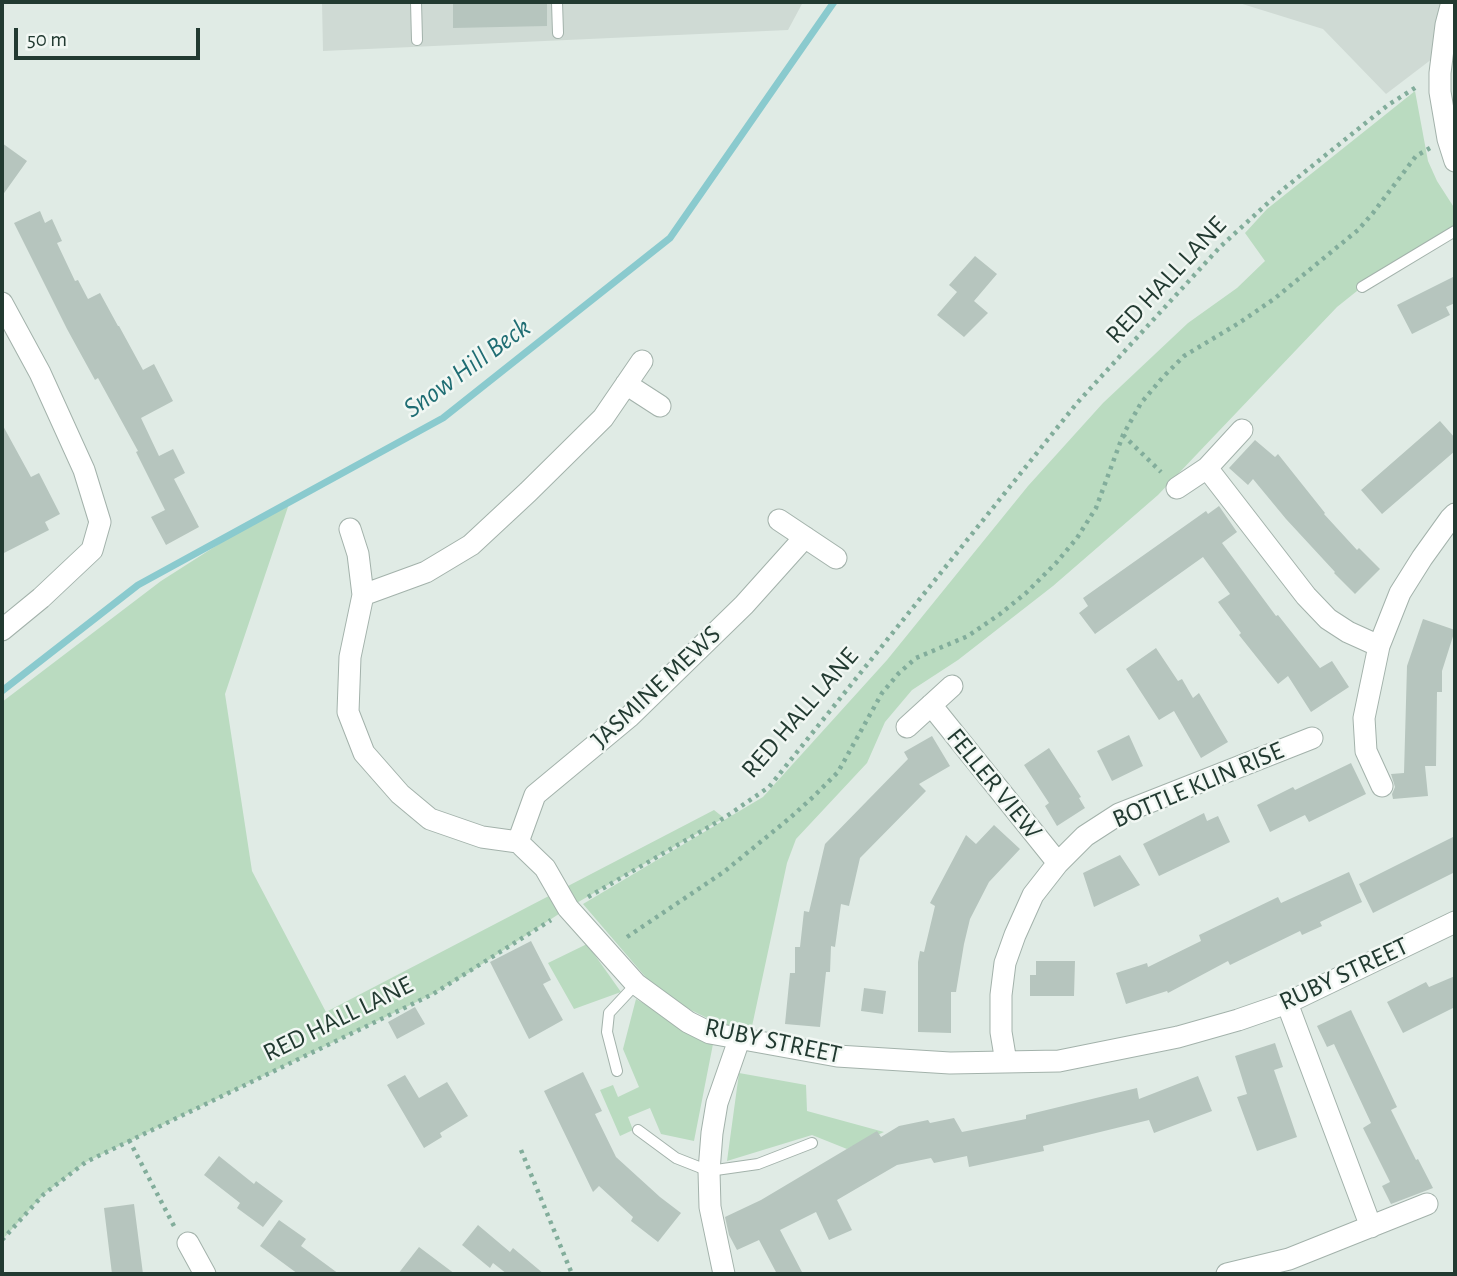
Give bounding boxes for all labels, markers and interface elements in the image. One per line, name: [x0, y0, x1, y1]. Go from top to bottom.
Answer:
scale bar: [18, 14, 203, 58]
text: 50 m: [27, 29, 67, 50]
street label: RED HALL LANE: [1099, 210, 1233, 350]
water label: Snow Hill Beck: [397, 311, 537, 425]
street label: JASMINE MEWS: [585, 619, 727, 755]
street label: RED HALL LANE: [735, 641, 865, 785]
street label: FELLER VIEW: [940, 722, 1048, 846]
street label: BOTTLE KLIN RISE: [1108, 735, 1288, 835]
street label: RUBY STREET: [1274, 930, 1414, 1018]
street label: RED HALL LANE: [258, 969, 418, 1069]
street label: RUBY STREET: [702, 1011, 844, 1071]

